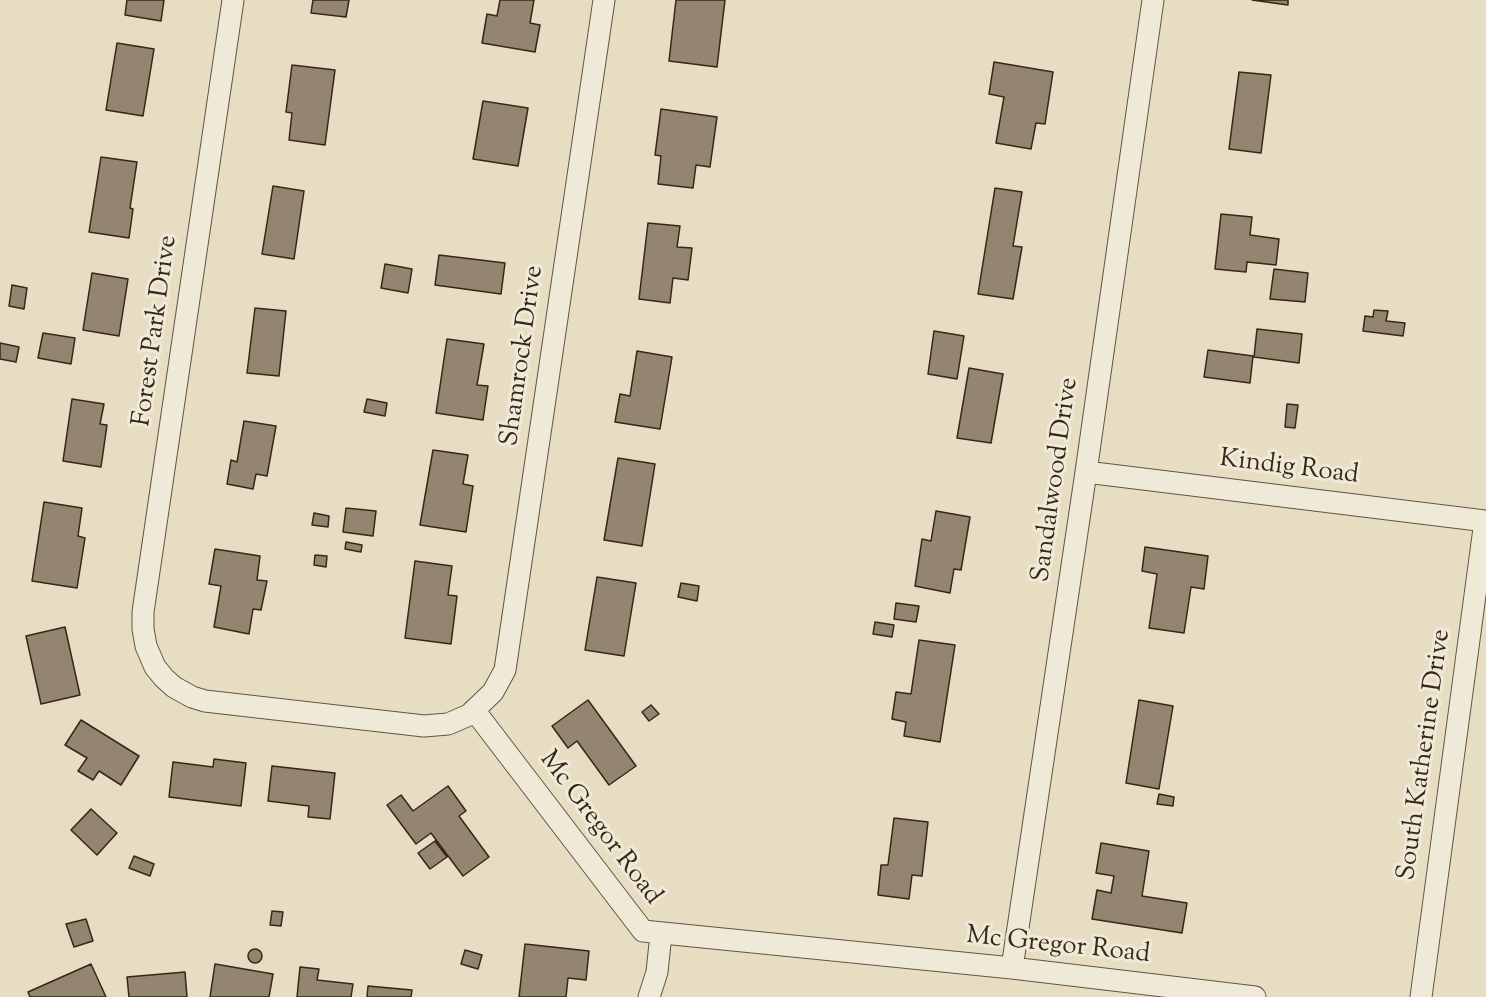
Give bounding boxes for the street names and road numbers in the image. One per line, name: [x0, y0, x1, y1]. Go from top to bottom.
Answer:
street label: Forest Park Drive: [128, 233, 186, 429]
street label: Shamrock Drive: [496, 264, 552, 448]
street label: Sandalwood Drive: [1027, 376, 1087, 584]
street label: Kindig Road: [1218, 445, 1360, 493]
street label: South Katherine Drive: [1393, 627, 1459, 883]
street label: Mc Gregor Road: [531, 746, 667, 912]
street label: Mc Gregor Road: [965, 922, 1151, 972]

